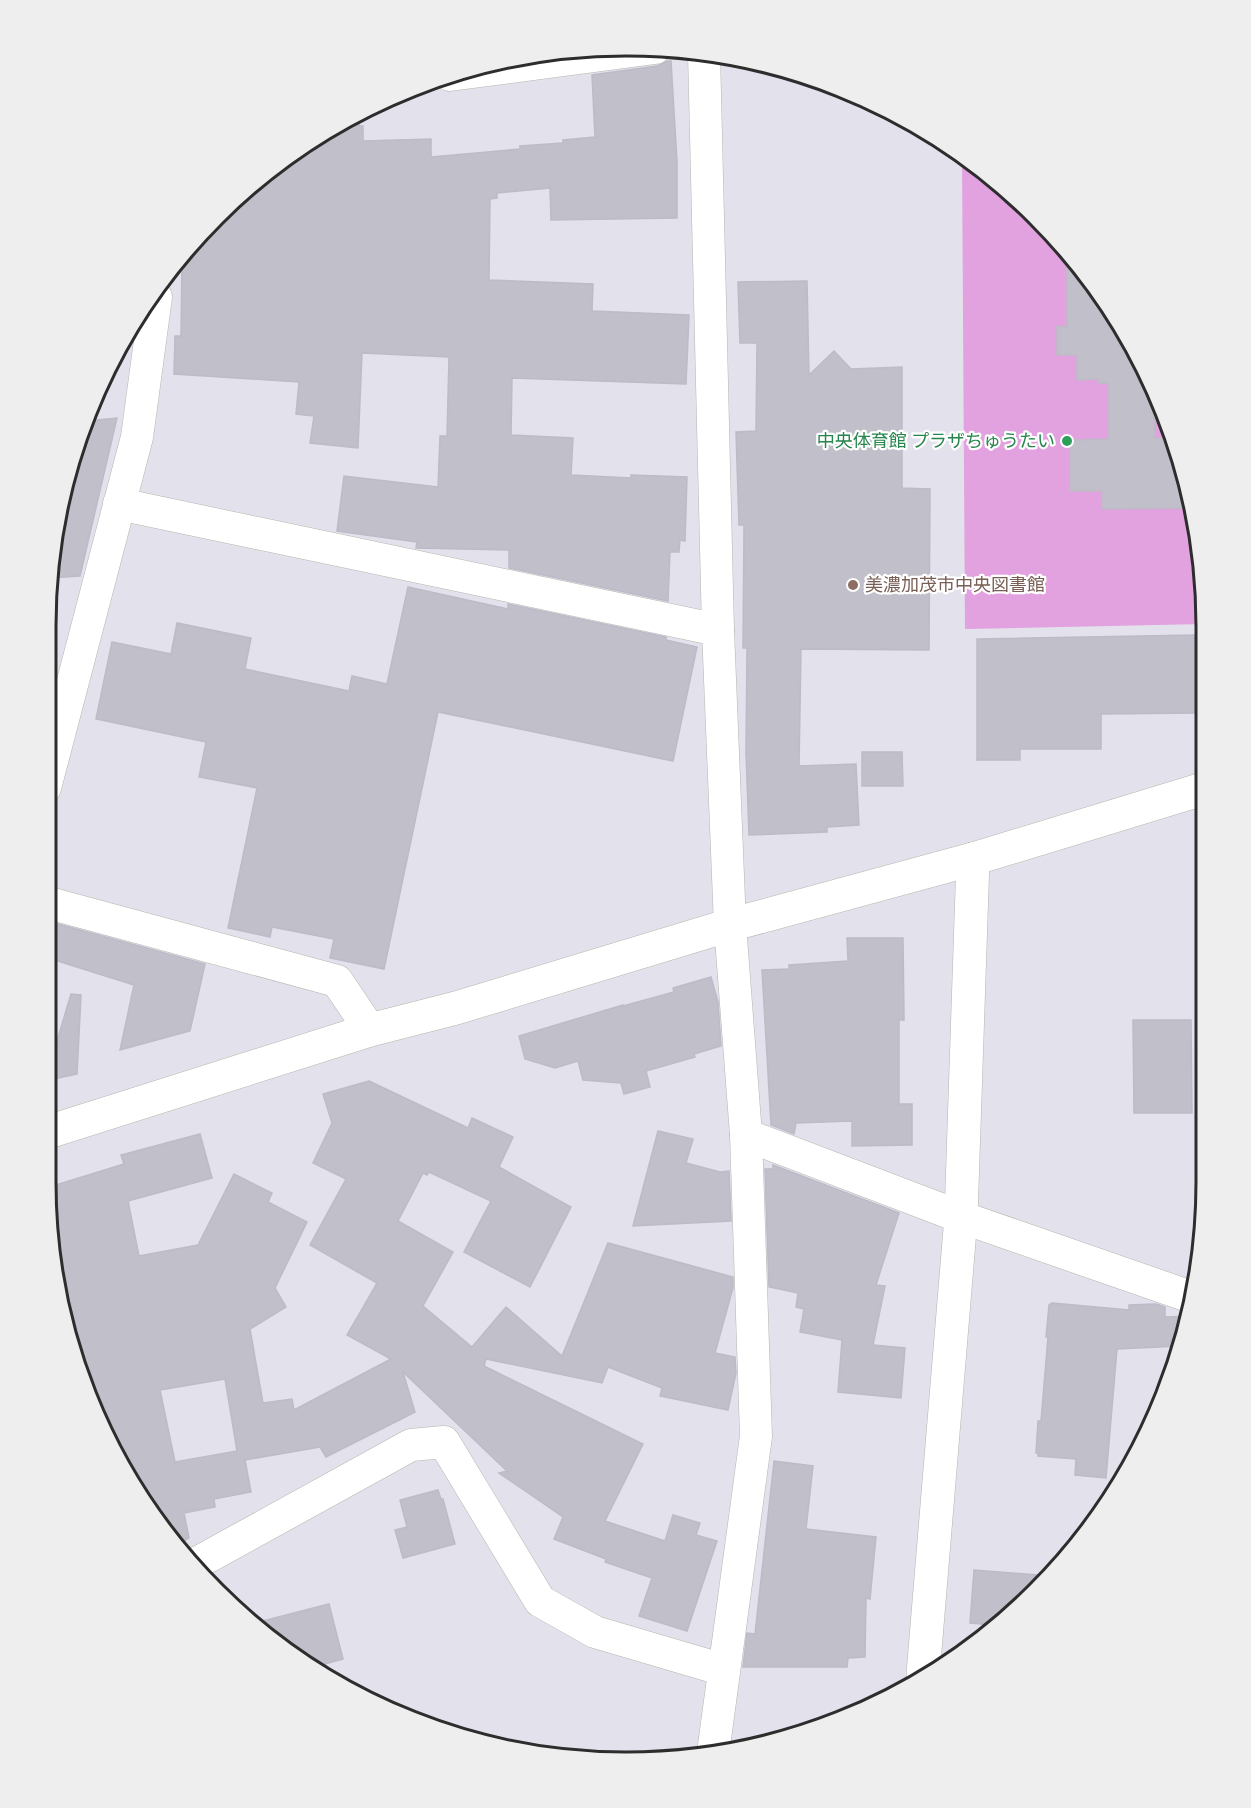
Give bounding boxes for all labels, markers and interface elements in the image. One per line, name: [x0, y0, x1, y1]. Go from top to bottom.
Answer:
place label: 中央体育館 プラザちゅうたい: [817, 429, 1055, 452]
marker: 中央体育館 プラザちゅうたい: [1060, 434, 1074, 448]
place label: 美濃加茂市中央図書館: [865, 573, 1045, 596]
marker: 美濃加茂市中央図書館: [846, 578, 860, 592]

